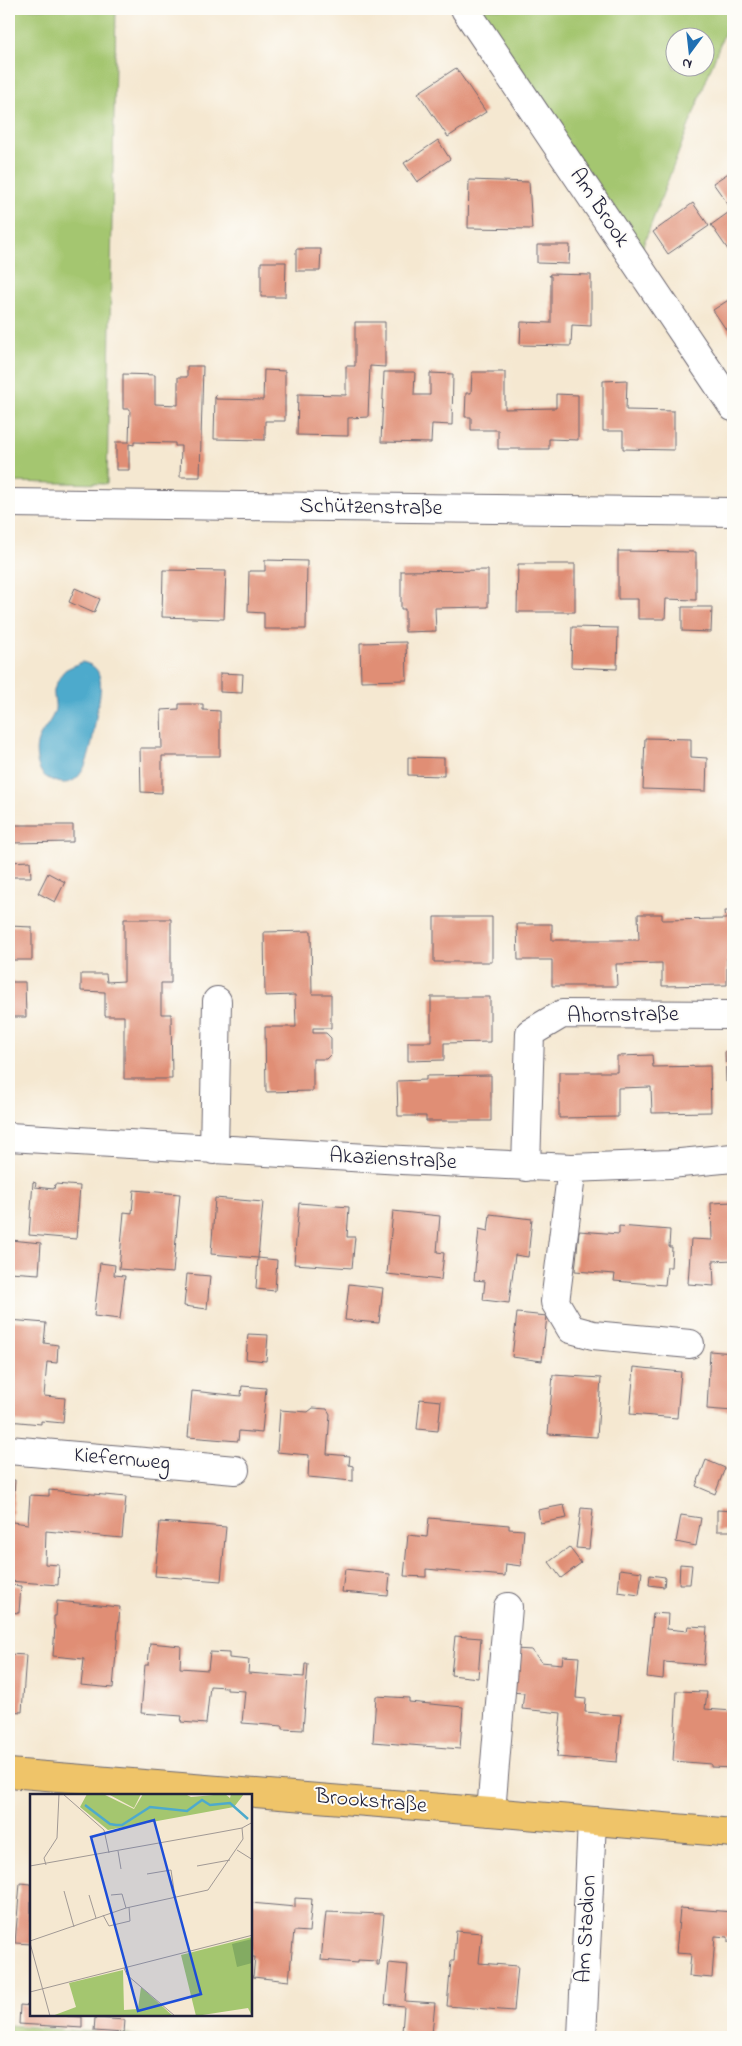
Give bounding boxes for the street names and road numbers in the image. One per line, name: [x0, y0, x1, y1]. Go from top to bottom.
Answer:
street label: Am Brook: [561, 162, 638, 254]
street label: Schützenstraße: [299, 491, 443, 525]
street label: Ahornstraße: [567, 999, 679, 1033]
street label: Akazienstraße: [328, 1141, 458, 1179]
street label: Kiefernweg: [72, 1440, 172, 1481]
street label: Brookstraße: [313, 1781, 428, 1823]
street label: Am Stadion: [568, 1874, 606, 1984]

